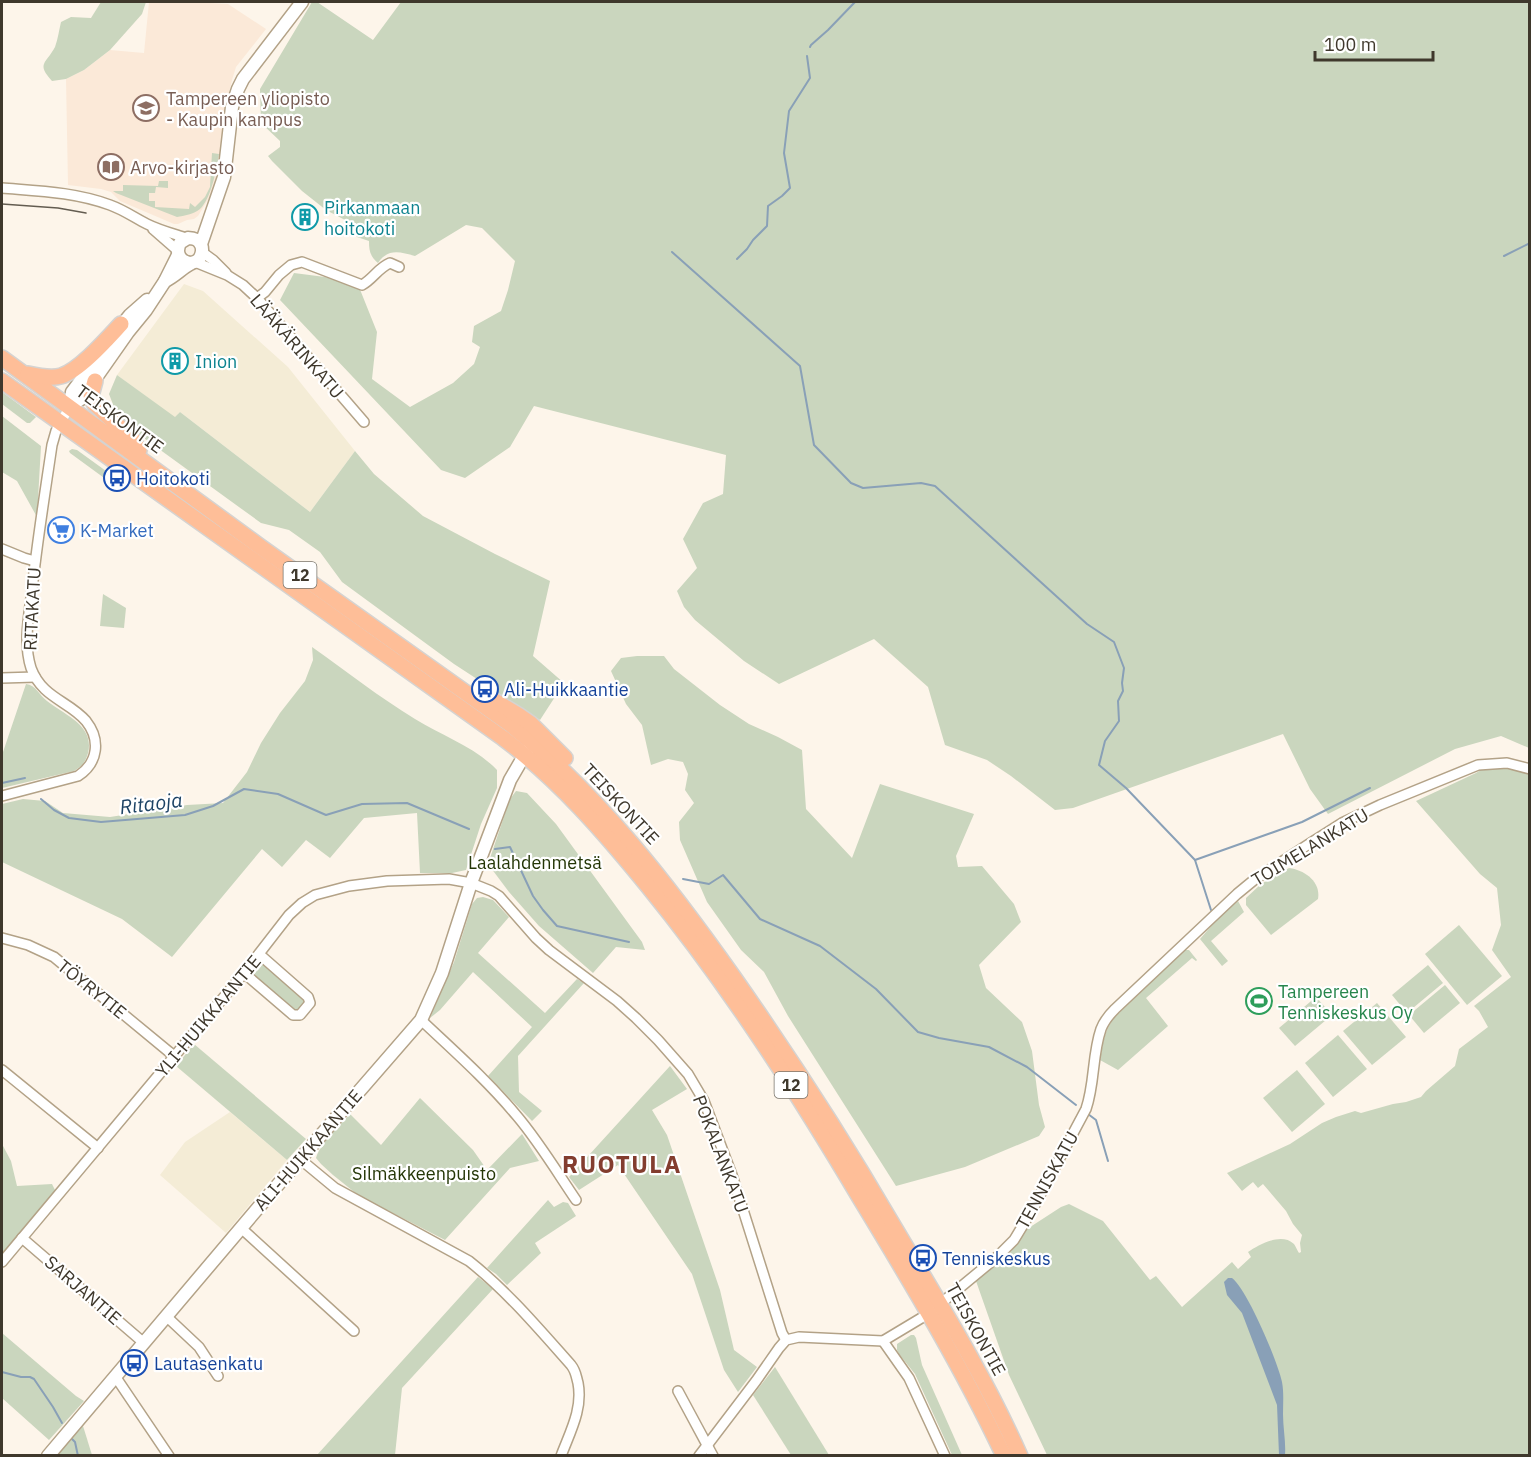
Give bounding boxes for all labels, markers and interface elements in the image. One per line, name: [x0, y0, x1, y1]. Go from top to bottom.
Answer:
scale bar: [1315, 24, 1434, 62]
text: 100 m: [1324, 33, 1376, 56]
place label: Tampereen yliopisto - Kaupin kampus: [166, 87, 330, 131]
school or university icon: Tampereen yliopisto - Kaupin kampus: [131, 93, 161, 123]
library icon: Arvo-kirjasto: [96, 152, 126, 182]
place label: Arvo-kirjasto: [130, 156, 234, 179]
place label: Pirkanmaan hoitokoti: [324, 196, 420, 240]
building icon: Pirkanmaan hoitokoti: [290, 202, 320, 232]
street label: LÄÄKÄRINKATU: [245, 289, 349, 403]
building icon: Inion: [160, 346, 190, 376]
place label: Inion: [195, 350, 237, 373]
street label: TEISKONTIE: [72, 379, 168, 459]
bus stop icon: Hoitokoti: [102, 463, 132, 493]
place label: Hoitokoti: [136, 467, 210, 490]
supermarket icon: K-Market: [46, 515, 76, 545]
place label: K-Market: [80, 519, 154, 542]
road number: 12: [284, 562, 316, 588]
street label: RITAKATU: [18, 567, 46, 651]
bus stop icon: Ali-Huikkaantie: [470, 674, 500, 704]
place label: Ali-Huikkaantie: [504, 678, 629, 701]
street label: TEISKONTIE: [578, 759, 664, 849]
water label: Ritaoja: [118, 786, 184, 820]
street label: TOIMELANKATU: [1247, 803, 1373, 891]
park label: Laalahdenmetsä: [468, 851, 602, 874]
street label: YLI-HUIKKAANTIE: [150, 950, 266, 1082]
street label: TÖYRYTIE: [53, 954, 131, 1024]
place label: Tampereen Tenniskeskus Oy: [1278, 980, 1413, 1024]
sports icon: Tampereen Tenniskeskus Oy: [1244, 986, 1274, 1016]
road number: 12: [774, 1072, 808, 1098]
street label: ALI-HUIKKAANTIE: [249, 1085, 367, 1215]
street label: POKALANKATU: [688, 1092, 754, 1216]
street label: TENNISKATU: [1011, 1127, 1083, 1233]
district label: RUOTULA: [562, 1148, 682, 1180]
park label: Silmäkkeenpuisto: [352, 1162, 496, 1185]
bus stop icon: Tenniskeskus: [908, 1243, 938, 1273]
place label: Tenniskeskus: [942, 1247, 1051, 1270]
street label: SARJANTIE: [40, 1250, 126, 1330]
street label: TEISKONTIE: [941, 1278, 1011, 1380]
bus stop icon: Lautasenkatu: [119, 1348, 149, 1378]
place label: Lautasenkatu: [154, 1352, 263, 1375]

